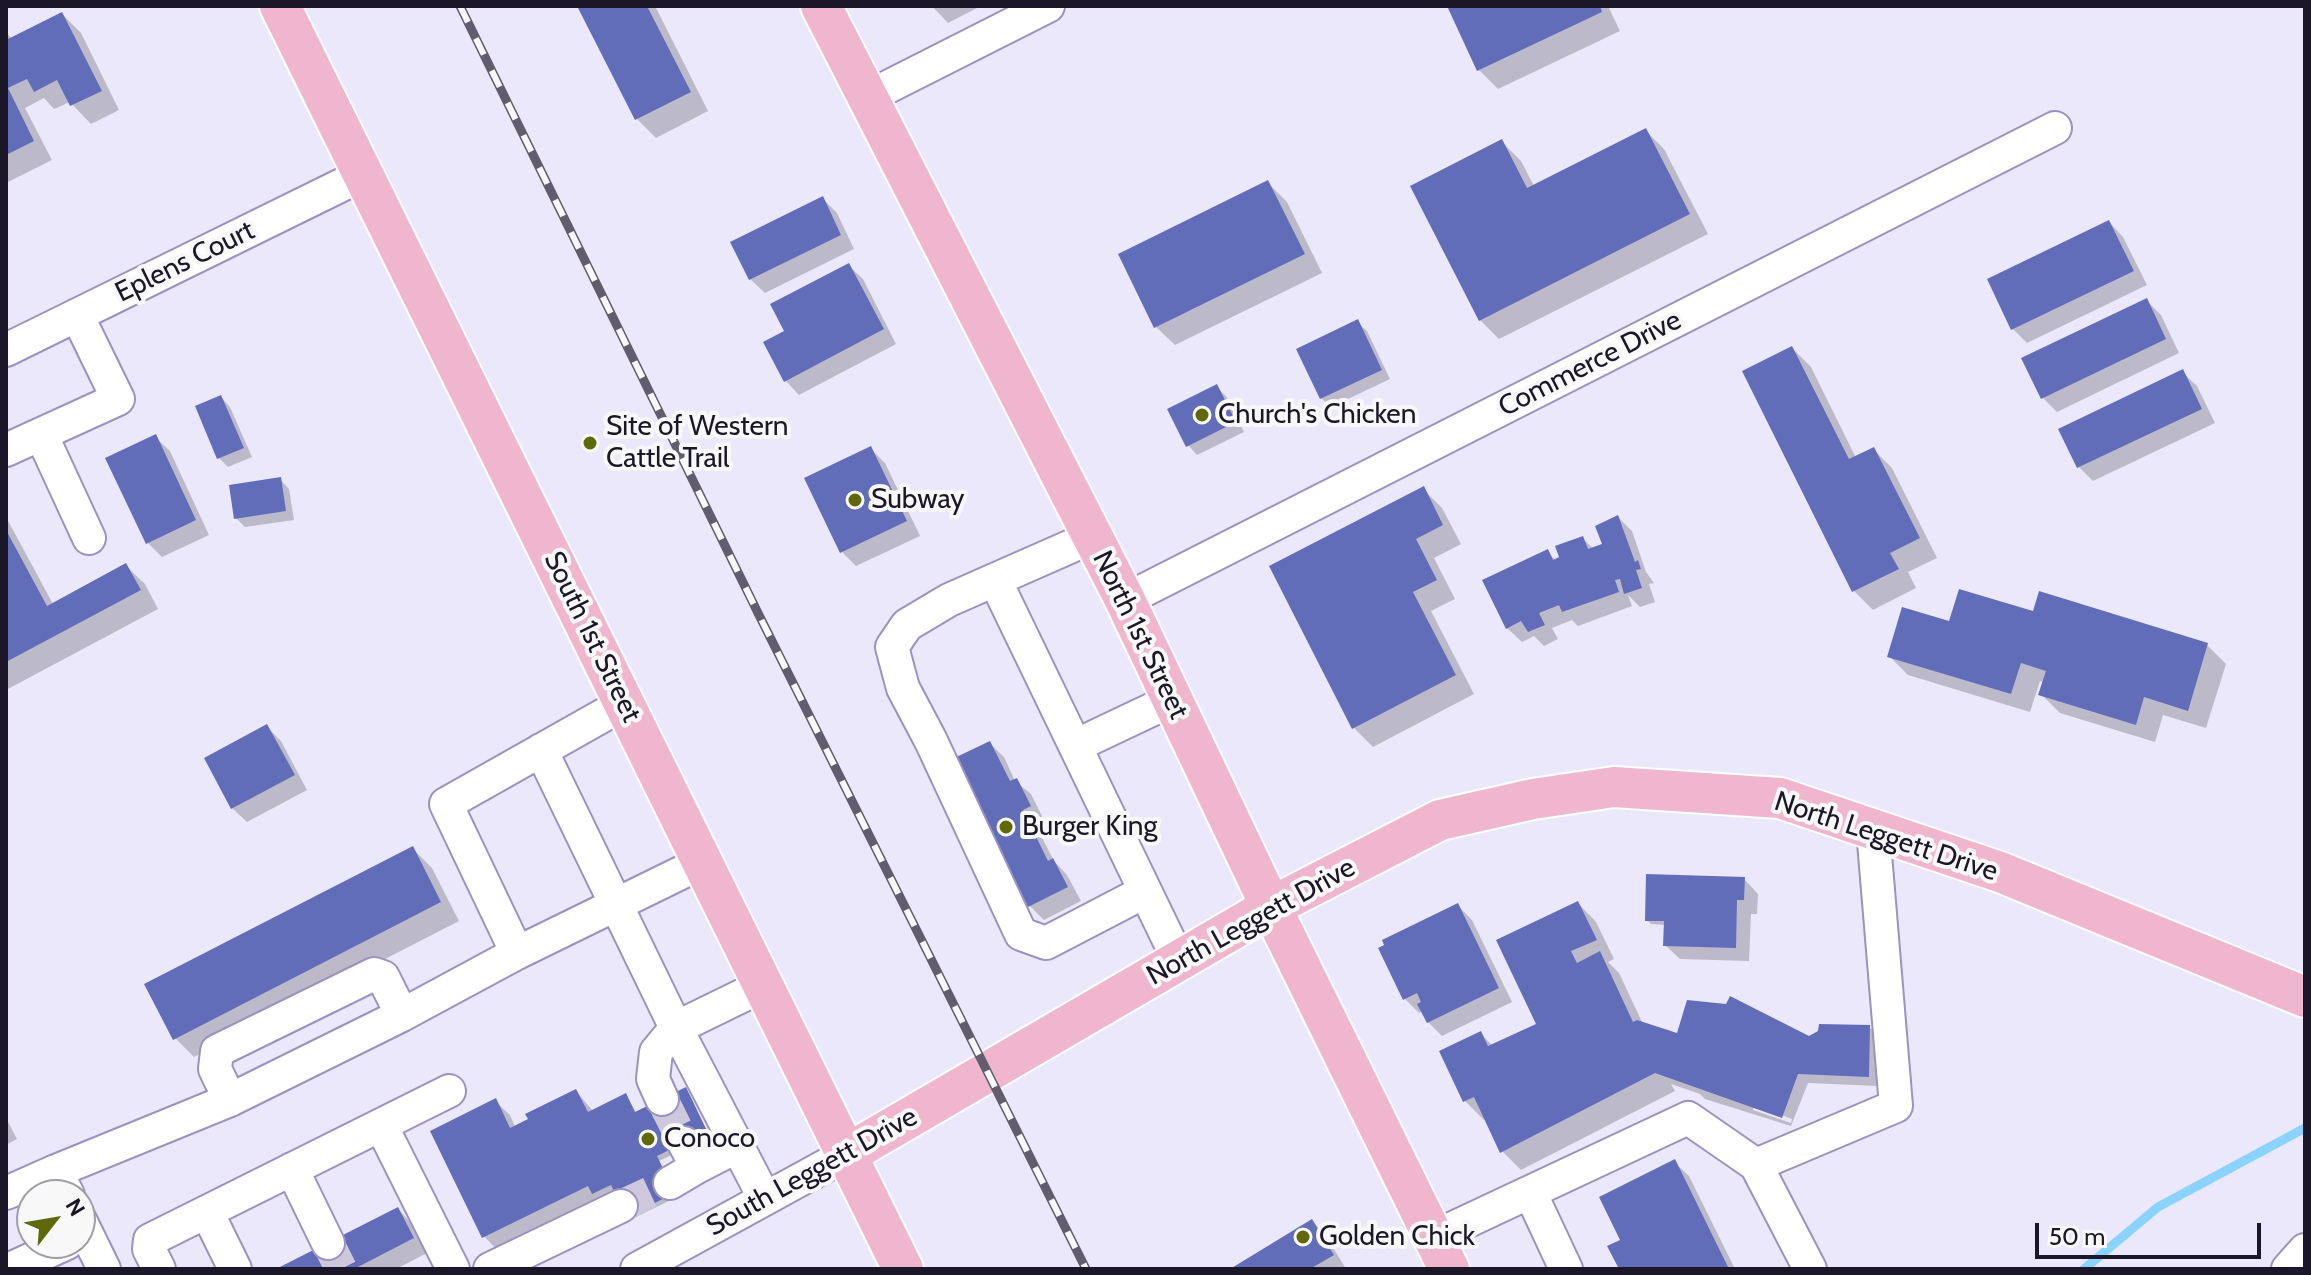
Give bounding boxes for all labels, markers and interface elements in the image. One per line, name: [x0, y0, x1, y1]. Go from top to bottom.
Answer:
street label: Eplens Court: [110, 214, 260, 310]
street label: Commerce Drive: [1493, 304, 1687, 424]
place label: Church's Chicken: [1218, 398, 1416, 432]
marker: Church's Chicken: [1193, 406, 1211, 424]
place label: Site of Western Cattle Trail: [606, 410, 788, 476]
marker: Site of Western Cattle Trail: [581, 434, 599, 452]
place label: Subway: [871, 483, 964, 517]
marker: Subway: [846, 491, 864, 509]
street label: North 1st Street: [1085, 545, 1195, 725]
street label: South 1st Street: [536, 546, 648, 728]
street label: North Leggett Drive: [1770, 785, 2002, 889]
place label: Burger King: [1022, 810, 1157, 844]
marker: Burger King: [997, 818, 1015, 836]
street label: North Leggett Drive: [1141, 851, 1361, 993]
street label: South Leggett Drive: [701, 1100, 923, 1244]
place label: Conoco: [664, 1122, 755, 1156]
marker: Conoco: [639, 1130, 657, 1148]
north arrow: [16, 1179, 96, 1259]
text: N: [60, 1194, 91, 1221]
scale bar: [2039, 1207, 2265, 1257]
place label: Golden Chick: [1319, 1220, 1475, 1254]
text: 50 m: [2049, 1222, 2105, 1251]
marker: Golden Chick: [1294, 1228, 1312, 1246]

